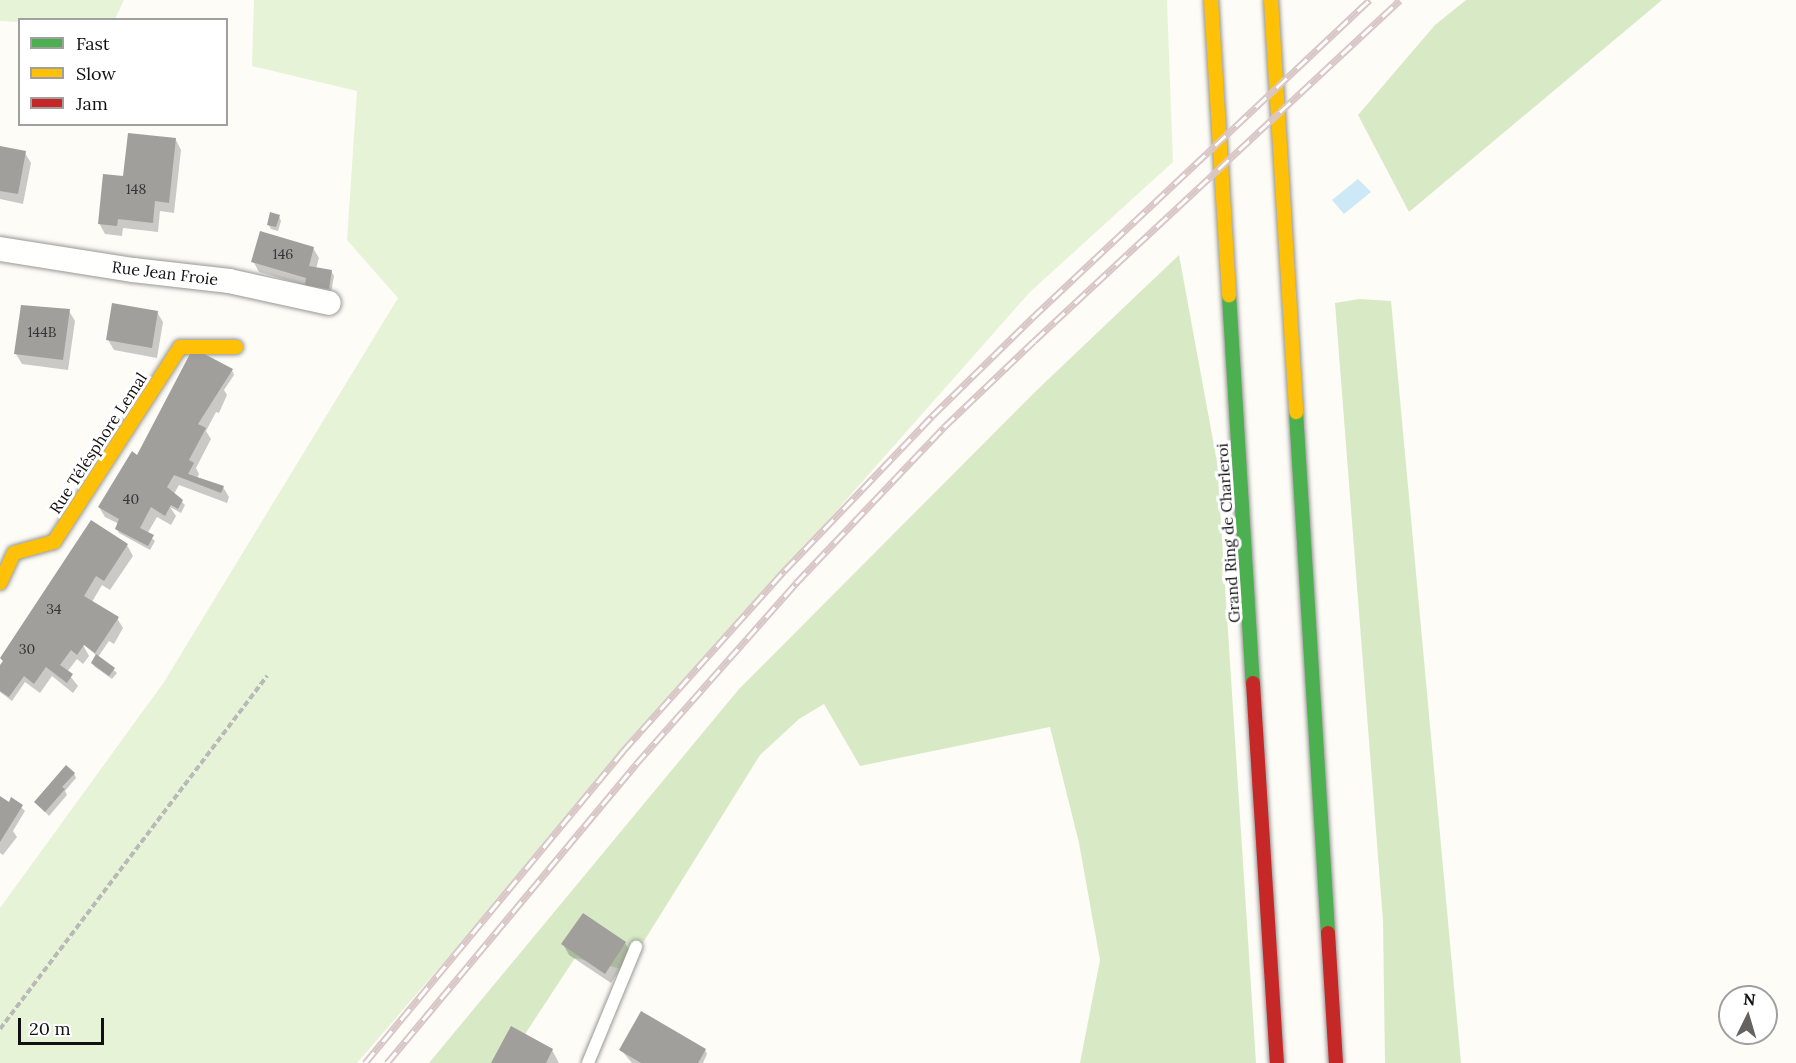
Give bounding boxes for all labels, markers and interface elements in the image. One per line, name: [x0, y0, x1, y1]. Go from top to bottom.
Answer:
legend: [18, 18, 228, 126]
text: Fast: [76, 32, 110, 55]
text: Slow: [76, 62, 116, 85]
text: Jam: [76, 92, 108, 115]
house number: 148: [126, 181, 146, 197]
house number: 146: [273, 246, 293, 262]
street label: Rue Jean Froie: [111, 257, 219, 289]
house number: 144B: [28, 324, 56, 340]
street label: Rue Télésphore Lemal: [45, 369, 151, 517]
street label: Grand Ring de Charleroi: [1212, 443, 1244, 623]
house number: 40: [123, 491, 139, 507]
house number: 34: [46, 601, 62, 617]
house number: 30: [19, 641, 35, 657]
north arrow: [1718, 985, 1778, 1045]
text: N: [1742, 989, 1756, 1010]
scale bar: [21, 1006, 106, 1044]
text: 20 m: [29, 1017, 71, 1040]

